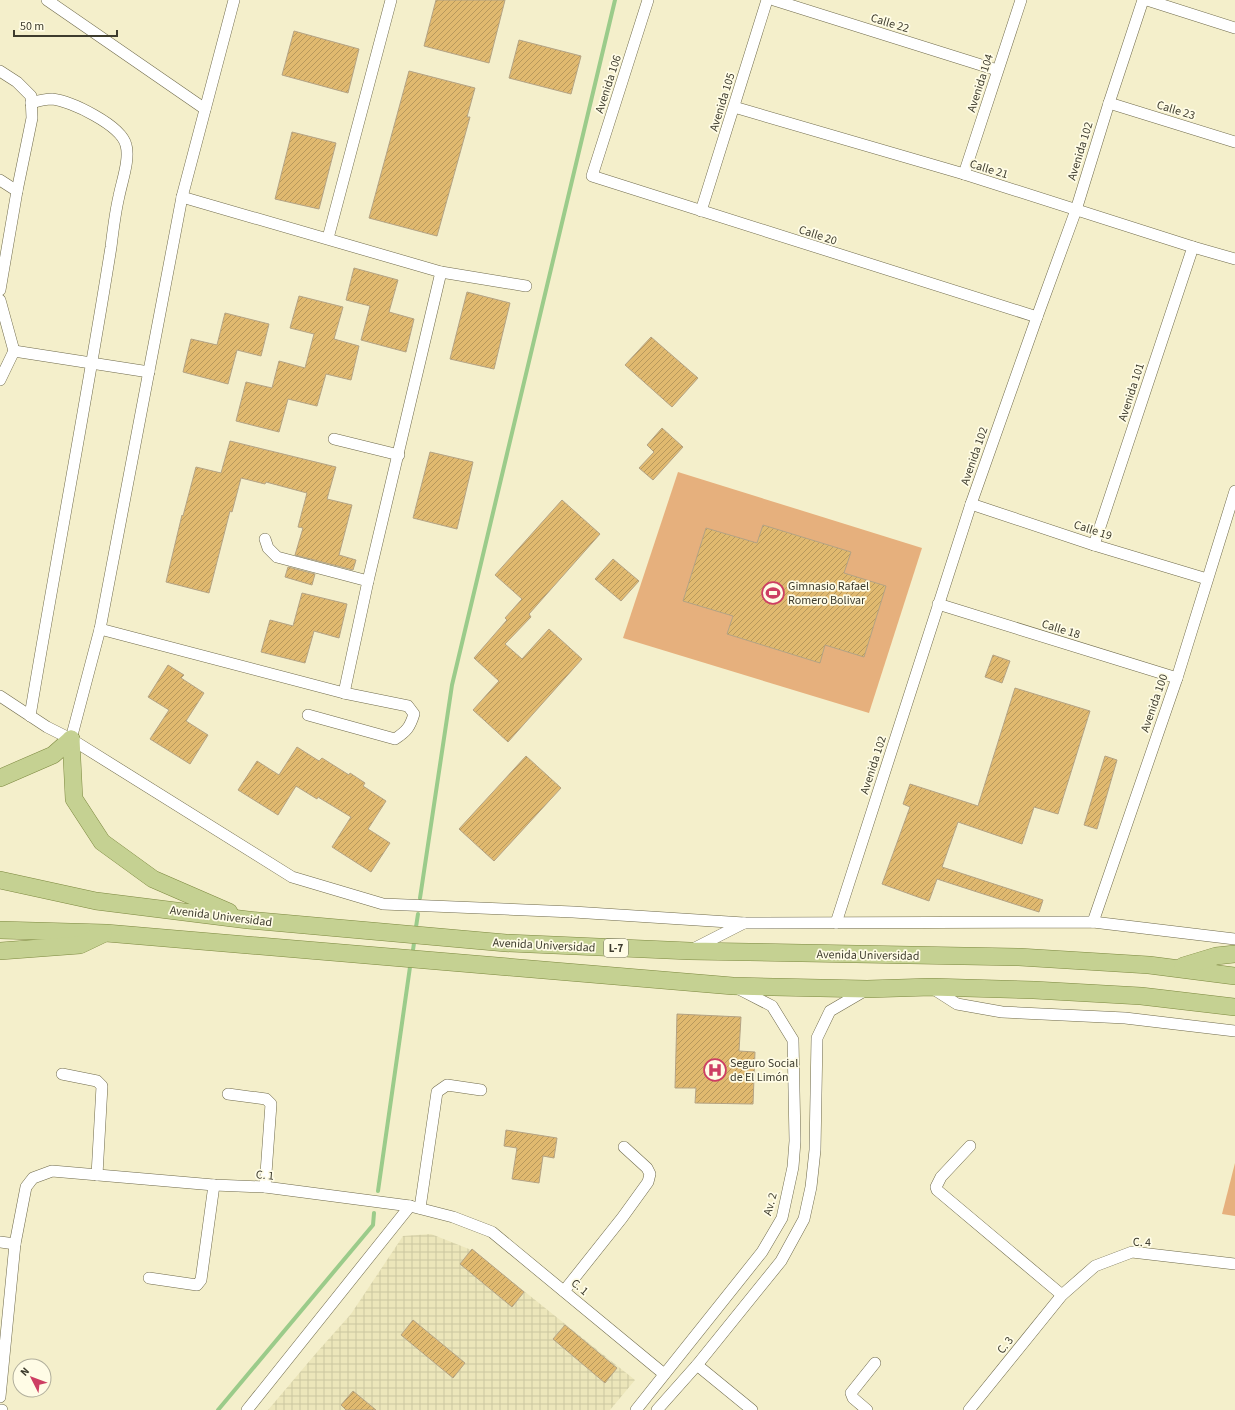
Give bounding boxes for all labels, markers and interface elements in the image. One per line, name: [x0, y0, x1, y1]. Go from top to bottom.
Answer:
street label: Calle 22: [869, 10, 911, 37]
scale bar: [14, 12, 117, 38]
text: 50 m: [20, 18, 44, 35]
street label: Avenida 104: [963, 52, 998, 115]
street label: Avenida 106: [591, 53, 626, 116]
street label: Avenida 105: [706, 71, 739, 134]
street label: Calle 23: [1155, 97, 1197, 124]
street label: Avenida 102: [1064, 120, 1097, 183]
street label: Calle 21: [968, 156, 1010, 183]
street label: Calle 20: [797, 221, 839, 250]
street label: Avenida 101: [1114, 361, 1149, 424]
street label: Avenida 102: [957, 425, 992, 488]
street label: Calle 19: [1072, 516, 1114, 545]
place label: Gimnasio Rafael Romero Bolivar: [788, 578, 869, 609]
sports icon: Gimnasio Rafael Romero Bolivar: [760, 580, 786, 606]
street label: Calle 18: [1040, 616, 1082, 643]
street label: Avenida 100: [1137, 672, 1172, 735]
street label: Avenida 102: [856, 734, 891, 797]
street label: Avenida Universidad: [169, 902, 273, 931]
street label: Avenida Universidad: [492, 934, 596, 957]
road number: L-7: [604, 939, 628, 957]
street label: Avenida Universidad: [816, 946, 920, 965]
place label: Seguro Social de El Limón: [730, 1055, 798, 1086]
hospital icon: Seguro Social de El Limón: [702, 1057, 728, 1083]
street label: C. 1: [255, 1166, 275, 1185]
street label: Av. 2: [759, 1191, 782, 1218]
street label: C. 4: [1133, 1234, 1151, 1251]
street label: C. 1: [567, 1275, 592, 1300]
street label: C. 3: [993, 1333, 1018, 1358]
north arrow: [12, 1358, 52, 1398]
text: N: [17, 1364, 33, 1379]

